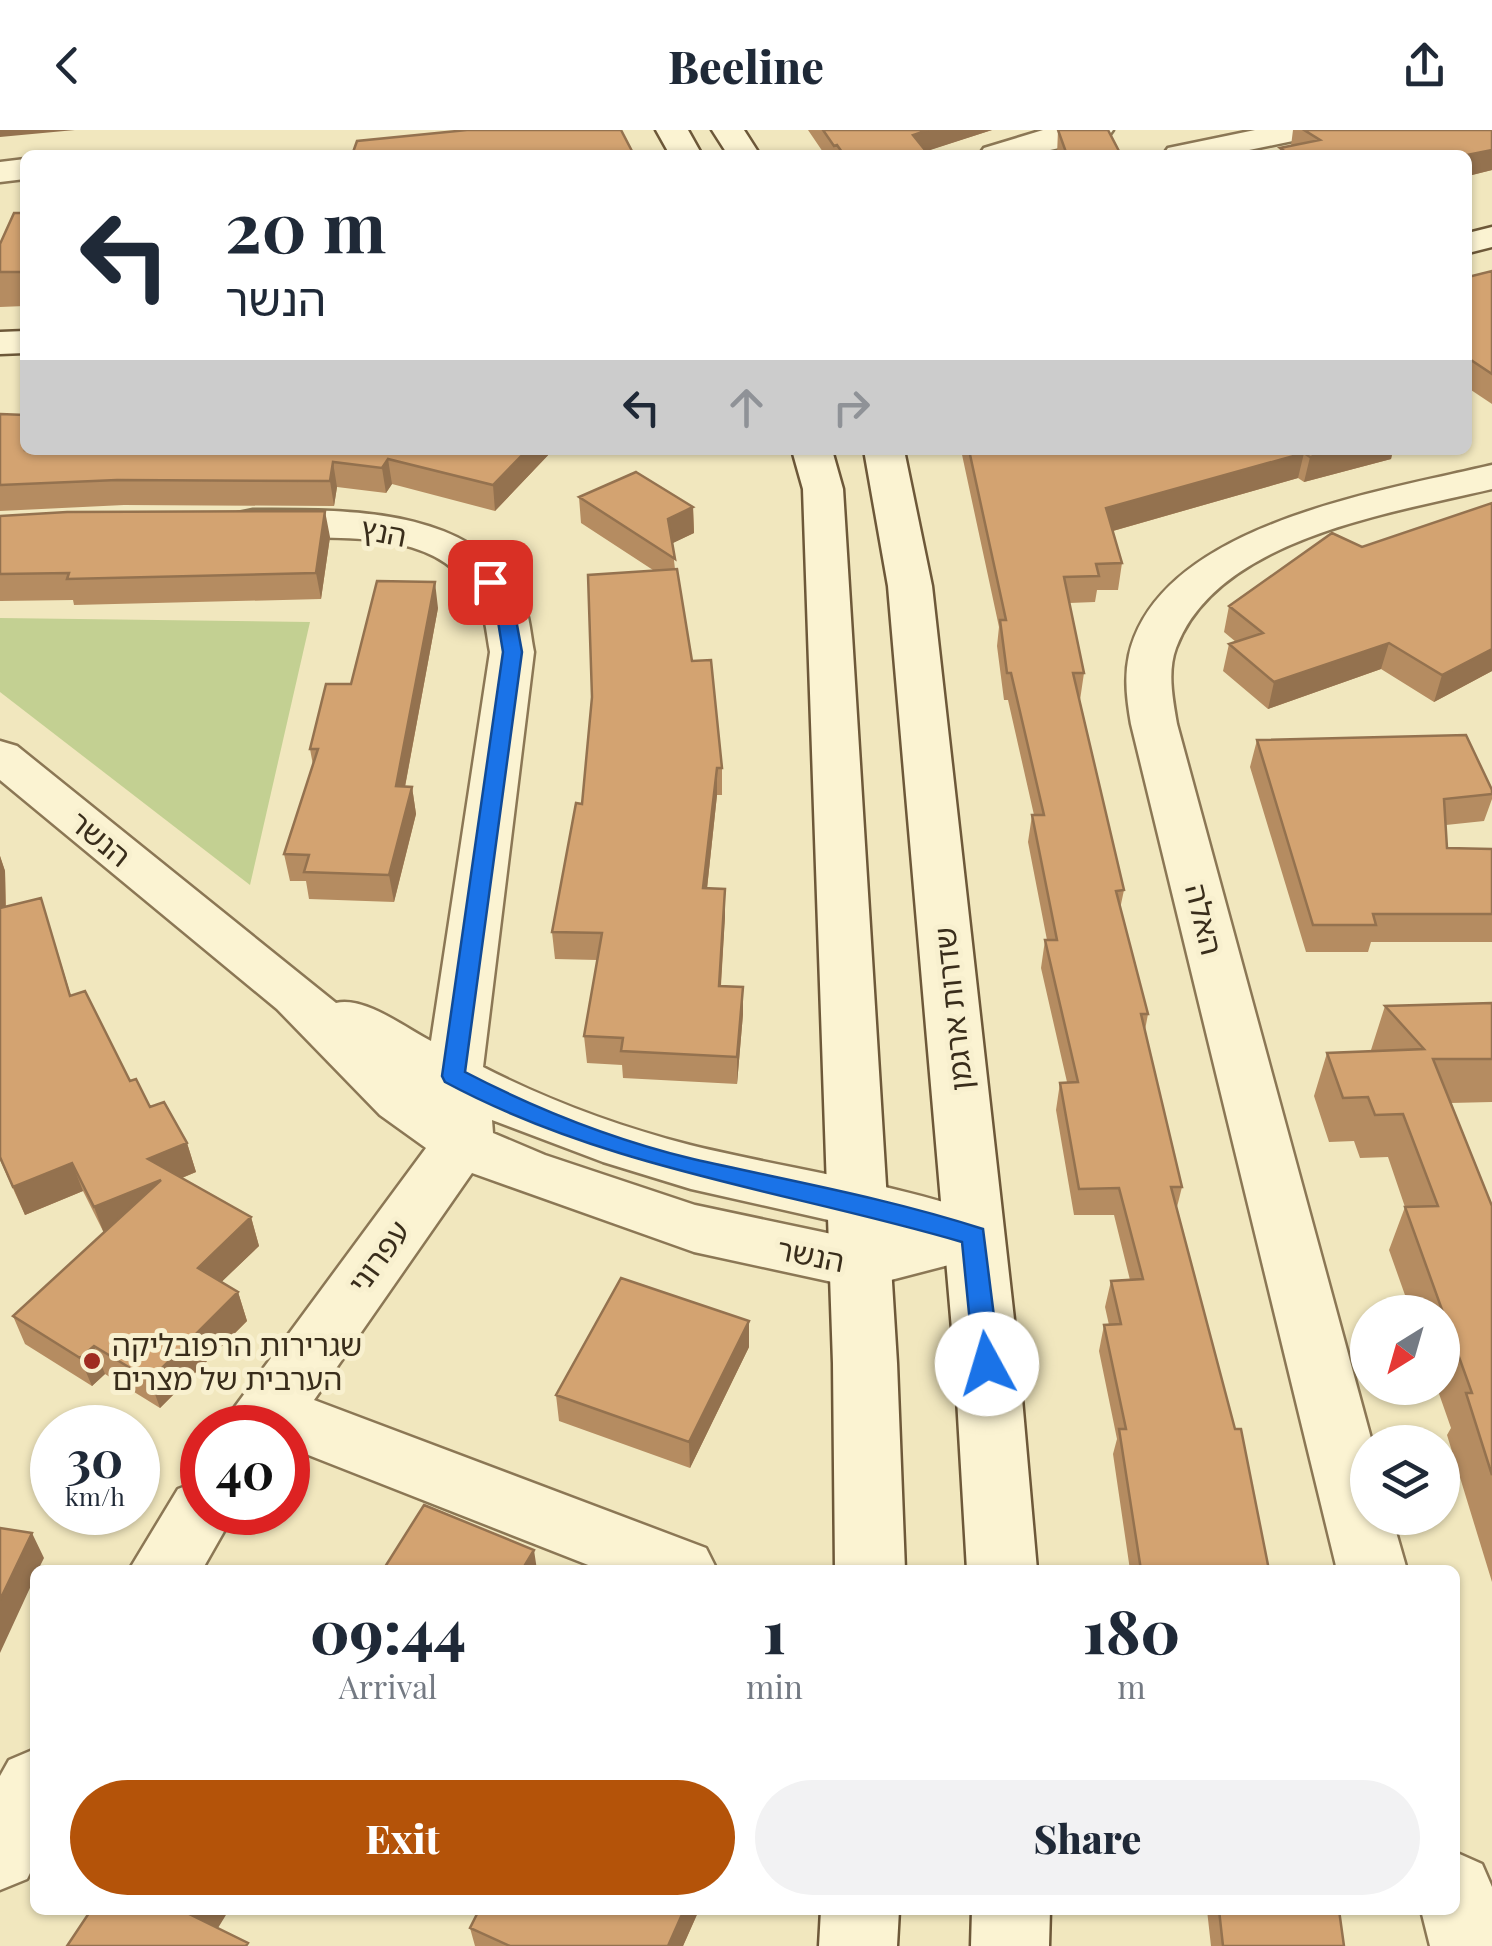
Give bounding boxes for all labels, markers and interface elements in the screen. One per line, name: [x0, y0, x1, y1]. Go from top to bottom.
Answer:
text: Beeline: [668, 35, 824, 95]
icon: back: [40, 38, 95, 93]
icon: share: [1397, 38, 1452, 93]
text: 20 m: [225, 177, 386, 271]
icon: left: [60, 190, 190, 320]
text: הנשר: [225, 267, 326, 327]
icon: left: [614, 380, 669, 435]
icon: ahead: [719, 380, 774, 435]
icon: right: [824, 380, 879, 435]
street label: הנץ: [358, 507, 410, 555]
pin: [448, 540, 533, 625]
icon: arrive: [463, 555, 518, 610]
street label: הנשר: [62, 801, 140, 875]
street label: האלה: [1177, 879, 1233, 959]
street label: שדרות ארגמן: [924, 925, 980, 1093]
street label: עפרוני: [338, 1212, 418, 1300]
street label: הנשר: [774, 1228, 848, 1280]
north arrow: [1350, 1295, 1460, 1405]
map controls: [1350, 1295, 1460, 1535]
position arrow: [935, 1312, 1039, 1416]
place label: שגרירות הרפובליקה הערבית של מצרים: [112, 1324, 362, 1398]
marker: שגרירות הרפובליקה הערבית של מצרים: [81, 1350, 103, 1372]
speed limit sign: 40: [180, 1405, 310, 1535]
text: 30: [67, 1424, 123, 1491]
button: layers: [1350, 1425, 1460, 1535]
text: km/h: [65, 1479, 125, 1512]
text: 09:44: [310, 1589, 466, 1669]
text: 1: [763, 1589, 786, 1669]
text: 180: [1083, 1589, 1180, 1669]
text: Arrival: [339, 1664, 437, 1707]
text: min: [746, 1664, 803, 1707]
text: m: [1117, 1664, 1146, 1707]
button: Exit: [70, 1780, 735, 1895]
button: Share: [755, 1780, 1420, 1895]

